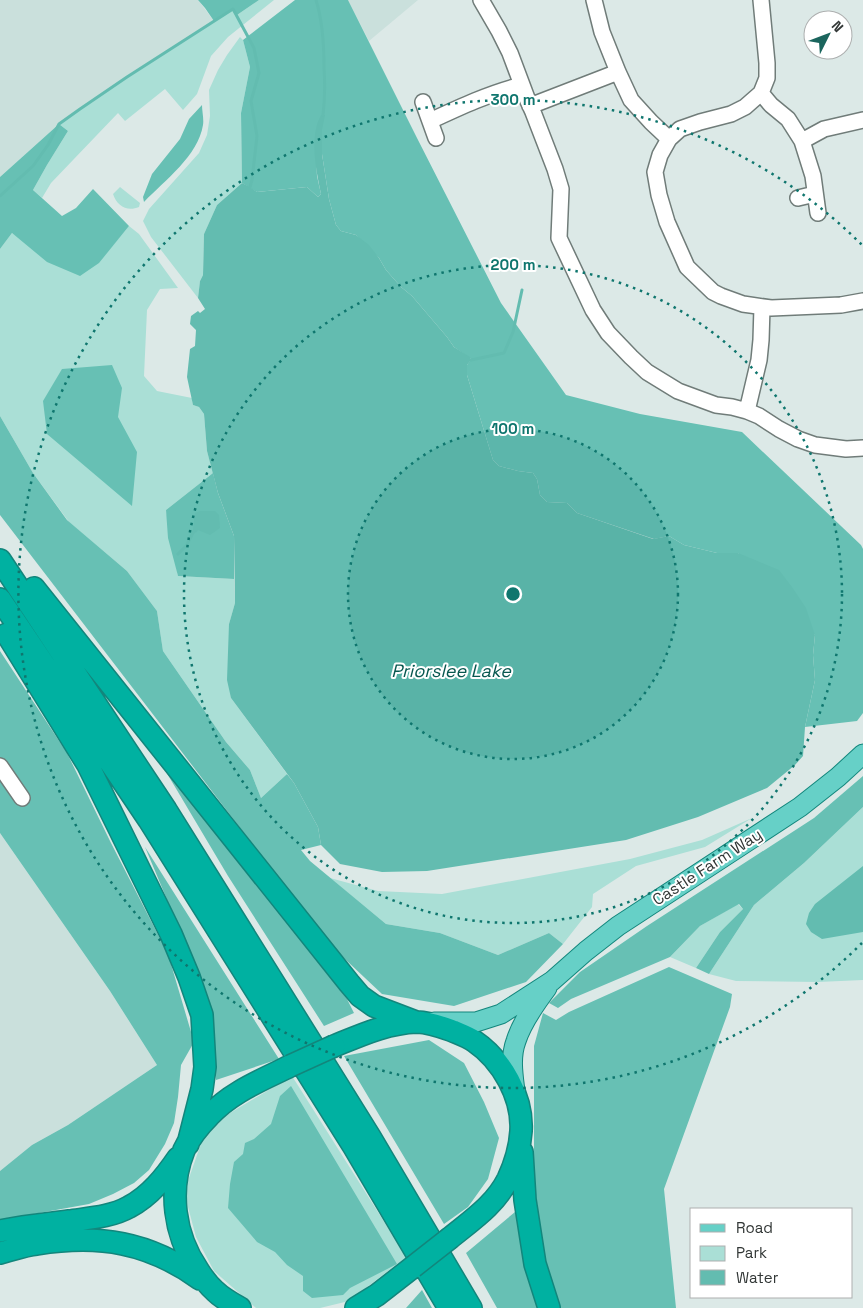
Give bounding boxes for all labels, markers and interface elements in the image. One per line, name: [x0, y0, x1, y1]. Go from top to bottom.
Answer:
north arrow: [803, 10, 853, 60]
text: N: [828, 17, 847, 36]
text: 300 m: [490, 90, 536, 109]
text: 200 m: [491, 255, 535, 274]
text: 100 m: [492, 419, 534, 438]
centre of rings: [504, 585, 522, 603]
water label: Priorslee Lake: [391, 659, 512, 682]
street label: Castle Farm Way: [648, 824, 766, 910]
legend: [690, 1208, 853, 1298]
text: Road: [736, 1218, 773, 1237]
text: Park: [736, 1243, 767, 1262]
text: Water: [736, 1268, 779, 1287]

